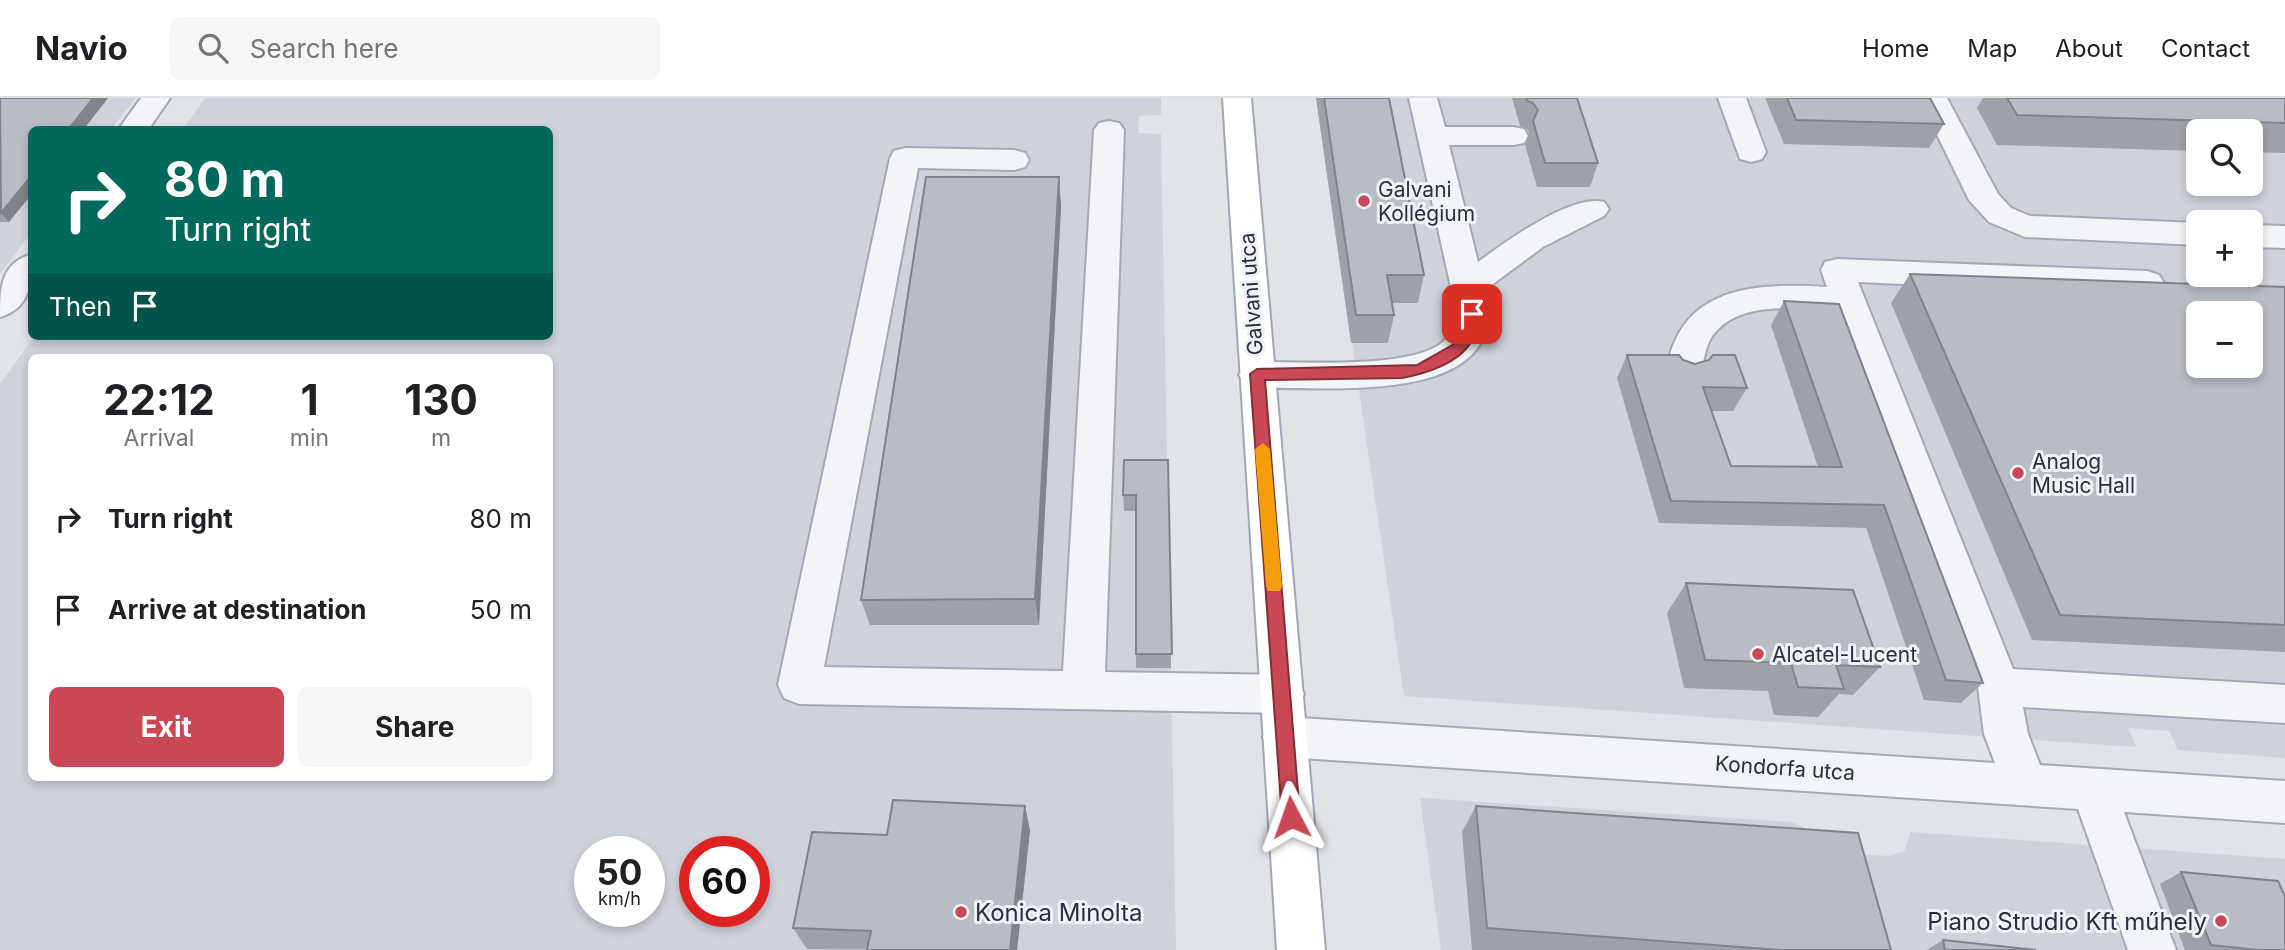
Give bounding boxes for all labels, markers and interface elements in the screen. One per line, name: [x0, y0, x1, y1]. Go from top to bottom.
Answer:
search box: [170, 17, 660, 80]
text: Navio: [35, 28, 128, 68]
icon: search: [194, 29, 232, 67]
text: Search here: [250, 33, 398, 64]
text: Home: [1862, 34, 1929, 63]
text: Map: [1967, 34, 2017, 63]
text: About: [2055, 34, 2123, 63]
text: Contact: [2161, 34, 2250, 63]
map controls: [2186, 119, 2263, 378]
button: search: [2186, 119, 2263, 196]
text: 80 m: [164, 150, 285, 209]
icon: right: [49, 154, 140, 245]
place label: Galvani Kollégium: [1378, 177, 1475, 226]
marker: Galvani Kollégium: [1356, 193, 1372, 209]
text: Turn right: [164, 210, 311, 249]
button: +: [2186, 210, 2263, 287]
street label: Galvani utca: [1234, 232, 1268, 356]
pin: [1442, 284, 1502, 344]
icon: arrive: [126, 287, 164, 325]
text: Then: [49, 291, 112, 322]
icon: arrive: [1453, 295, 1491, 333]
button: −: [2186, 301, 2263, 378]
text: 22:12: [103, 374, 215, 425]
text: 1: [300, 374, 319, 425]
text: 130: [404, 374, 478, 425]
text: Arrival: [124, 424, 194, 452]
text: min: [290, 424, 329, 452]
text: m: [431, 424, 451, 452]
place label: Analog Music Hall: [2032, 449, 2135, 498]
marker: Analog Music Hall: [2010, 465, 2026, 481]
icon: right: [49, 500, 87, 538]
text: Turn right: [108, 503, 233, 534]
text: 80 m: [469, 503, 532, 534]
icon: arrive: [49, 591, 87, 629]
text: Arrive at destination: [108, 594, 367, 625]
text: 50 m: [470, 594, 532, 625]
place label: Alcatel-Lucent: [1772, 642, 1917, 667]
marker: Alcatel-Lucent: [1750, 646, 1766, 662]
button: Exit: [49, 687, 284, 767]
button: Share: [298, 687, 532, 767]
street label: Kondorfa utca: [1714, 751, 1856, 785]
position arrow: [1254, 780, 1328, 854]
speed limit sign: 60: [679, 836, 770, 927]
text: 50: [597, 851, 642, 893]
text: km/h: [598, 888, 641, 909]
place label: Konica Minolta: [975, 898, 1142, 927]
marker: Konica Minolta: [953, 904, 969, 920]
place label: Piano Strudio Kft műhely: [1927, 907, 2207, 936]
marker: Piano Strudio Kft műhely: [2213, 913, 2229, 929]

